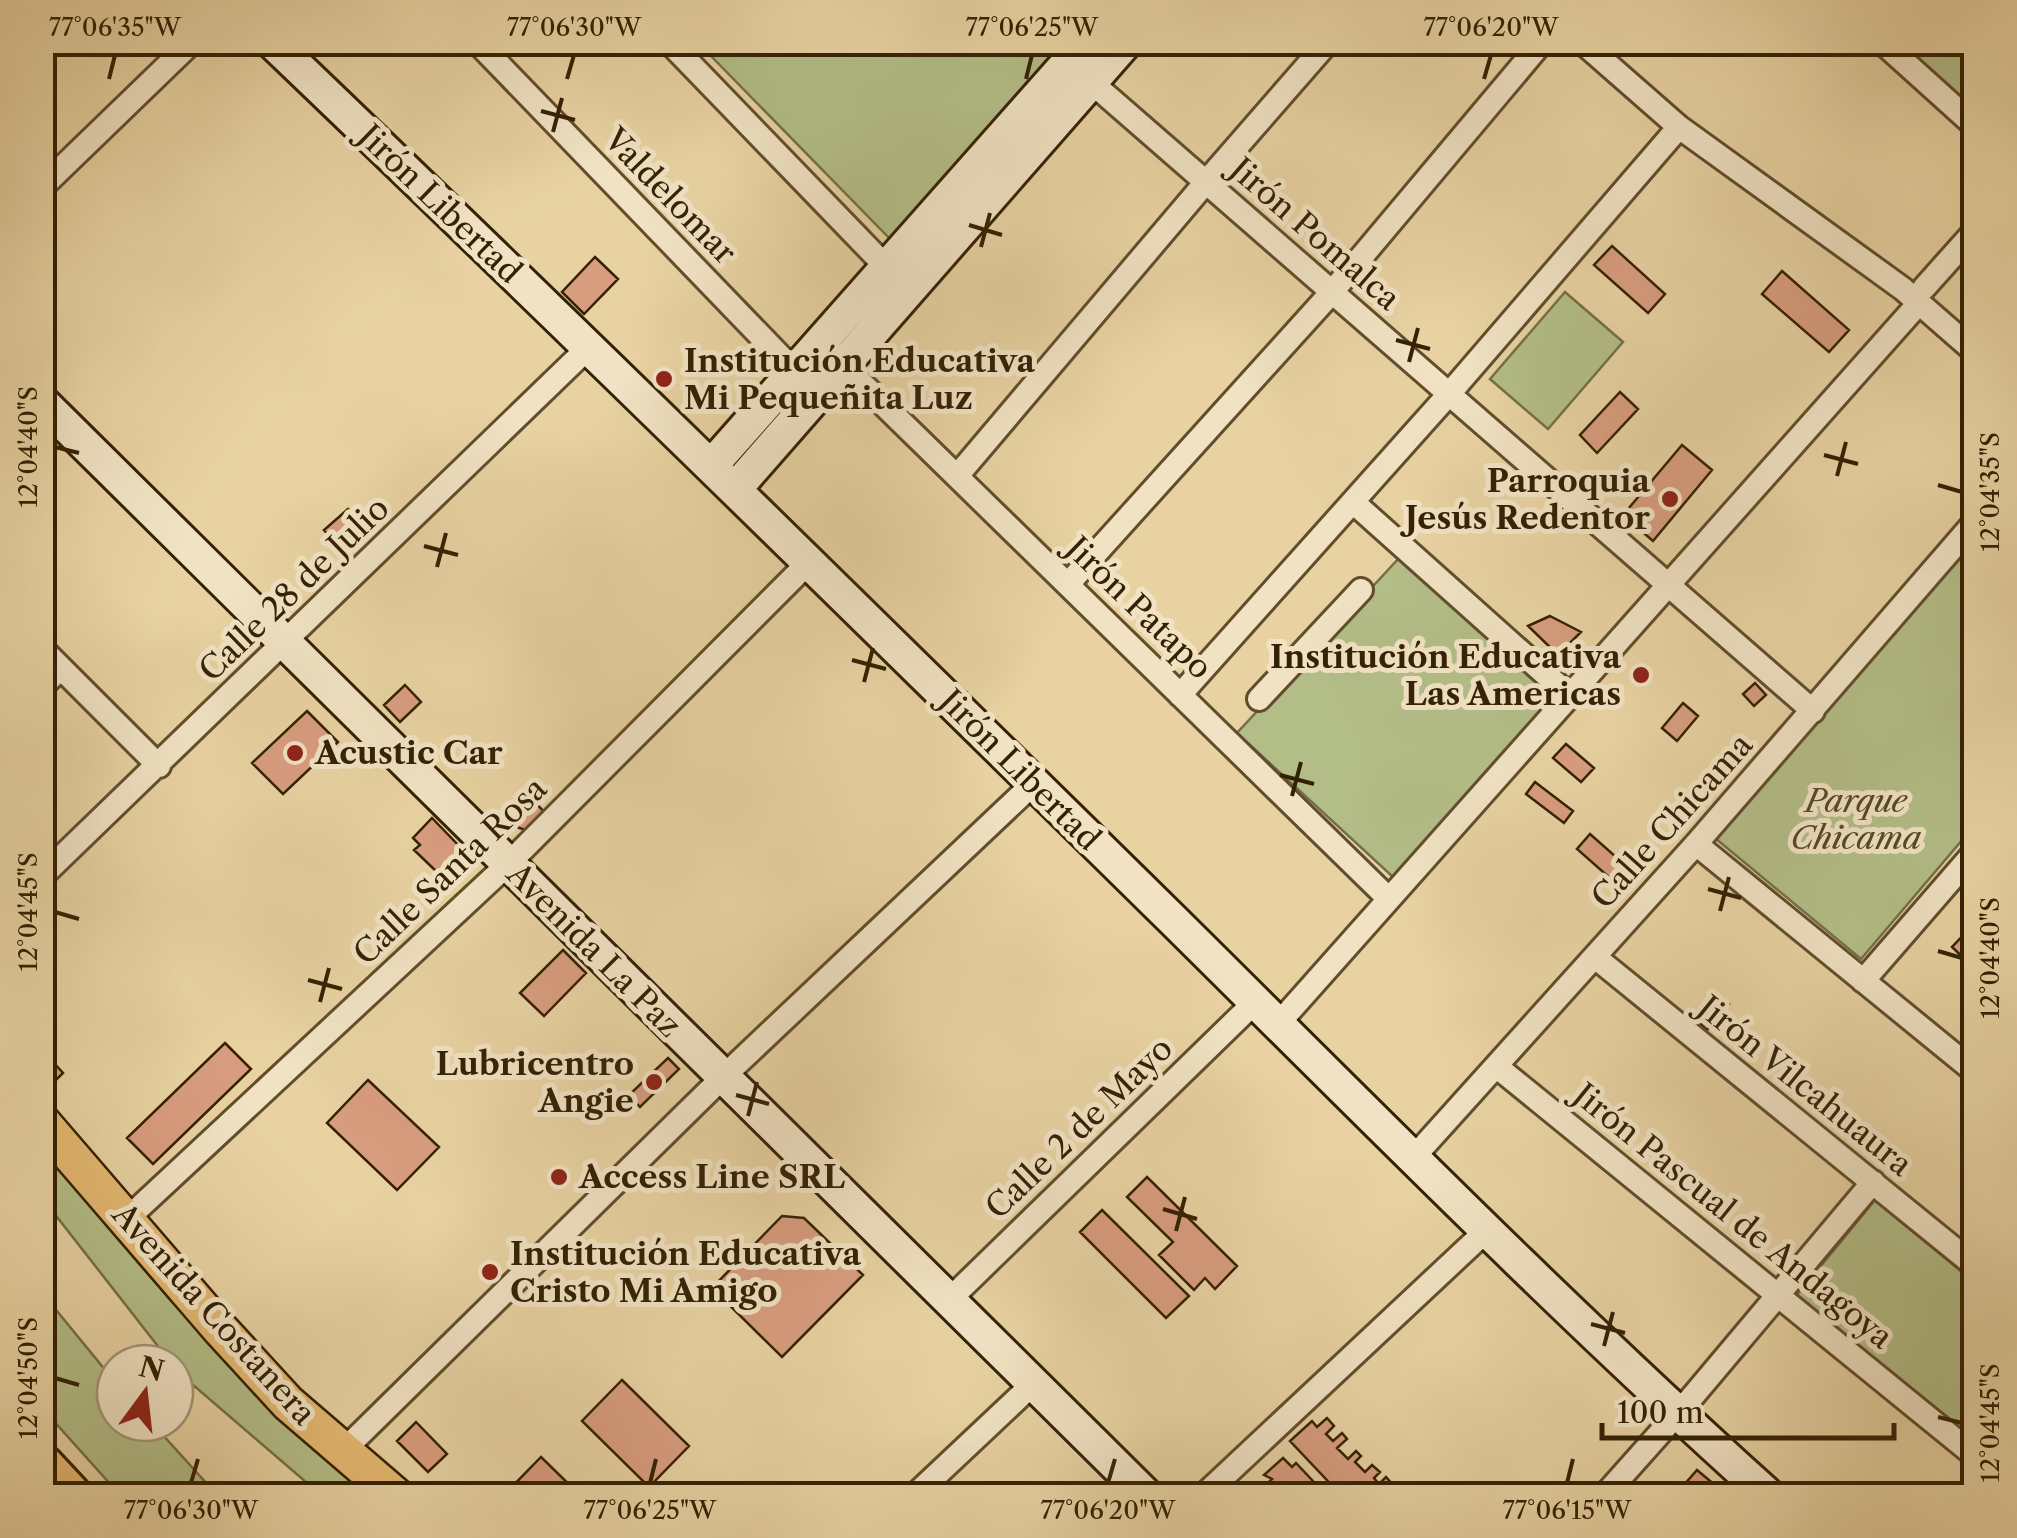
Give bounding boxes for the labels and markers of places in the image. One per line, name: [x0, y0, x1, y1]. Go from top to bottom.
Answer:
place label: Institución Educativa Mi Pequeñita Luz: [684, 341, 1036, 417]
marker: Institución Educativa Mi Pequeñita Luz: [653, 368, 675, 390]
place label: Parroquia Jesús Redentor: [1400, 461, 1650, 537]
marker: Parroquia Jesús Redentor: [1659, 488, 1681, 510]
place label: Institución Educativa Las Americas: [1270, 637, 1621, 713]
marker: Institución Educativa Las Americas: [1630, 664, 1652, 686]
place label: Acustic Car: [314, 733, 503, 772]
marker: Acustic Car: [284, 742, 306, 764]
place label: Lubricentro Angie: [436, 1044, 634, 1120]
marker: Lubricentro Angie: [643, 1071, 665, 1093]
place label: Access Line SRL: [578, 1157, 845, 1196]
marker: Access Line SRL: [548, 1166, 570, 1188]
place label: Institución Educativa Cristo Mi Amigo: [510, 1234, 862, 1310]
marker: Institución Educativa Cristo Mi Amigo: [479, 1261, 501, 1283]

